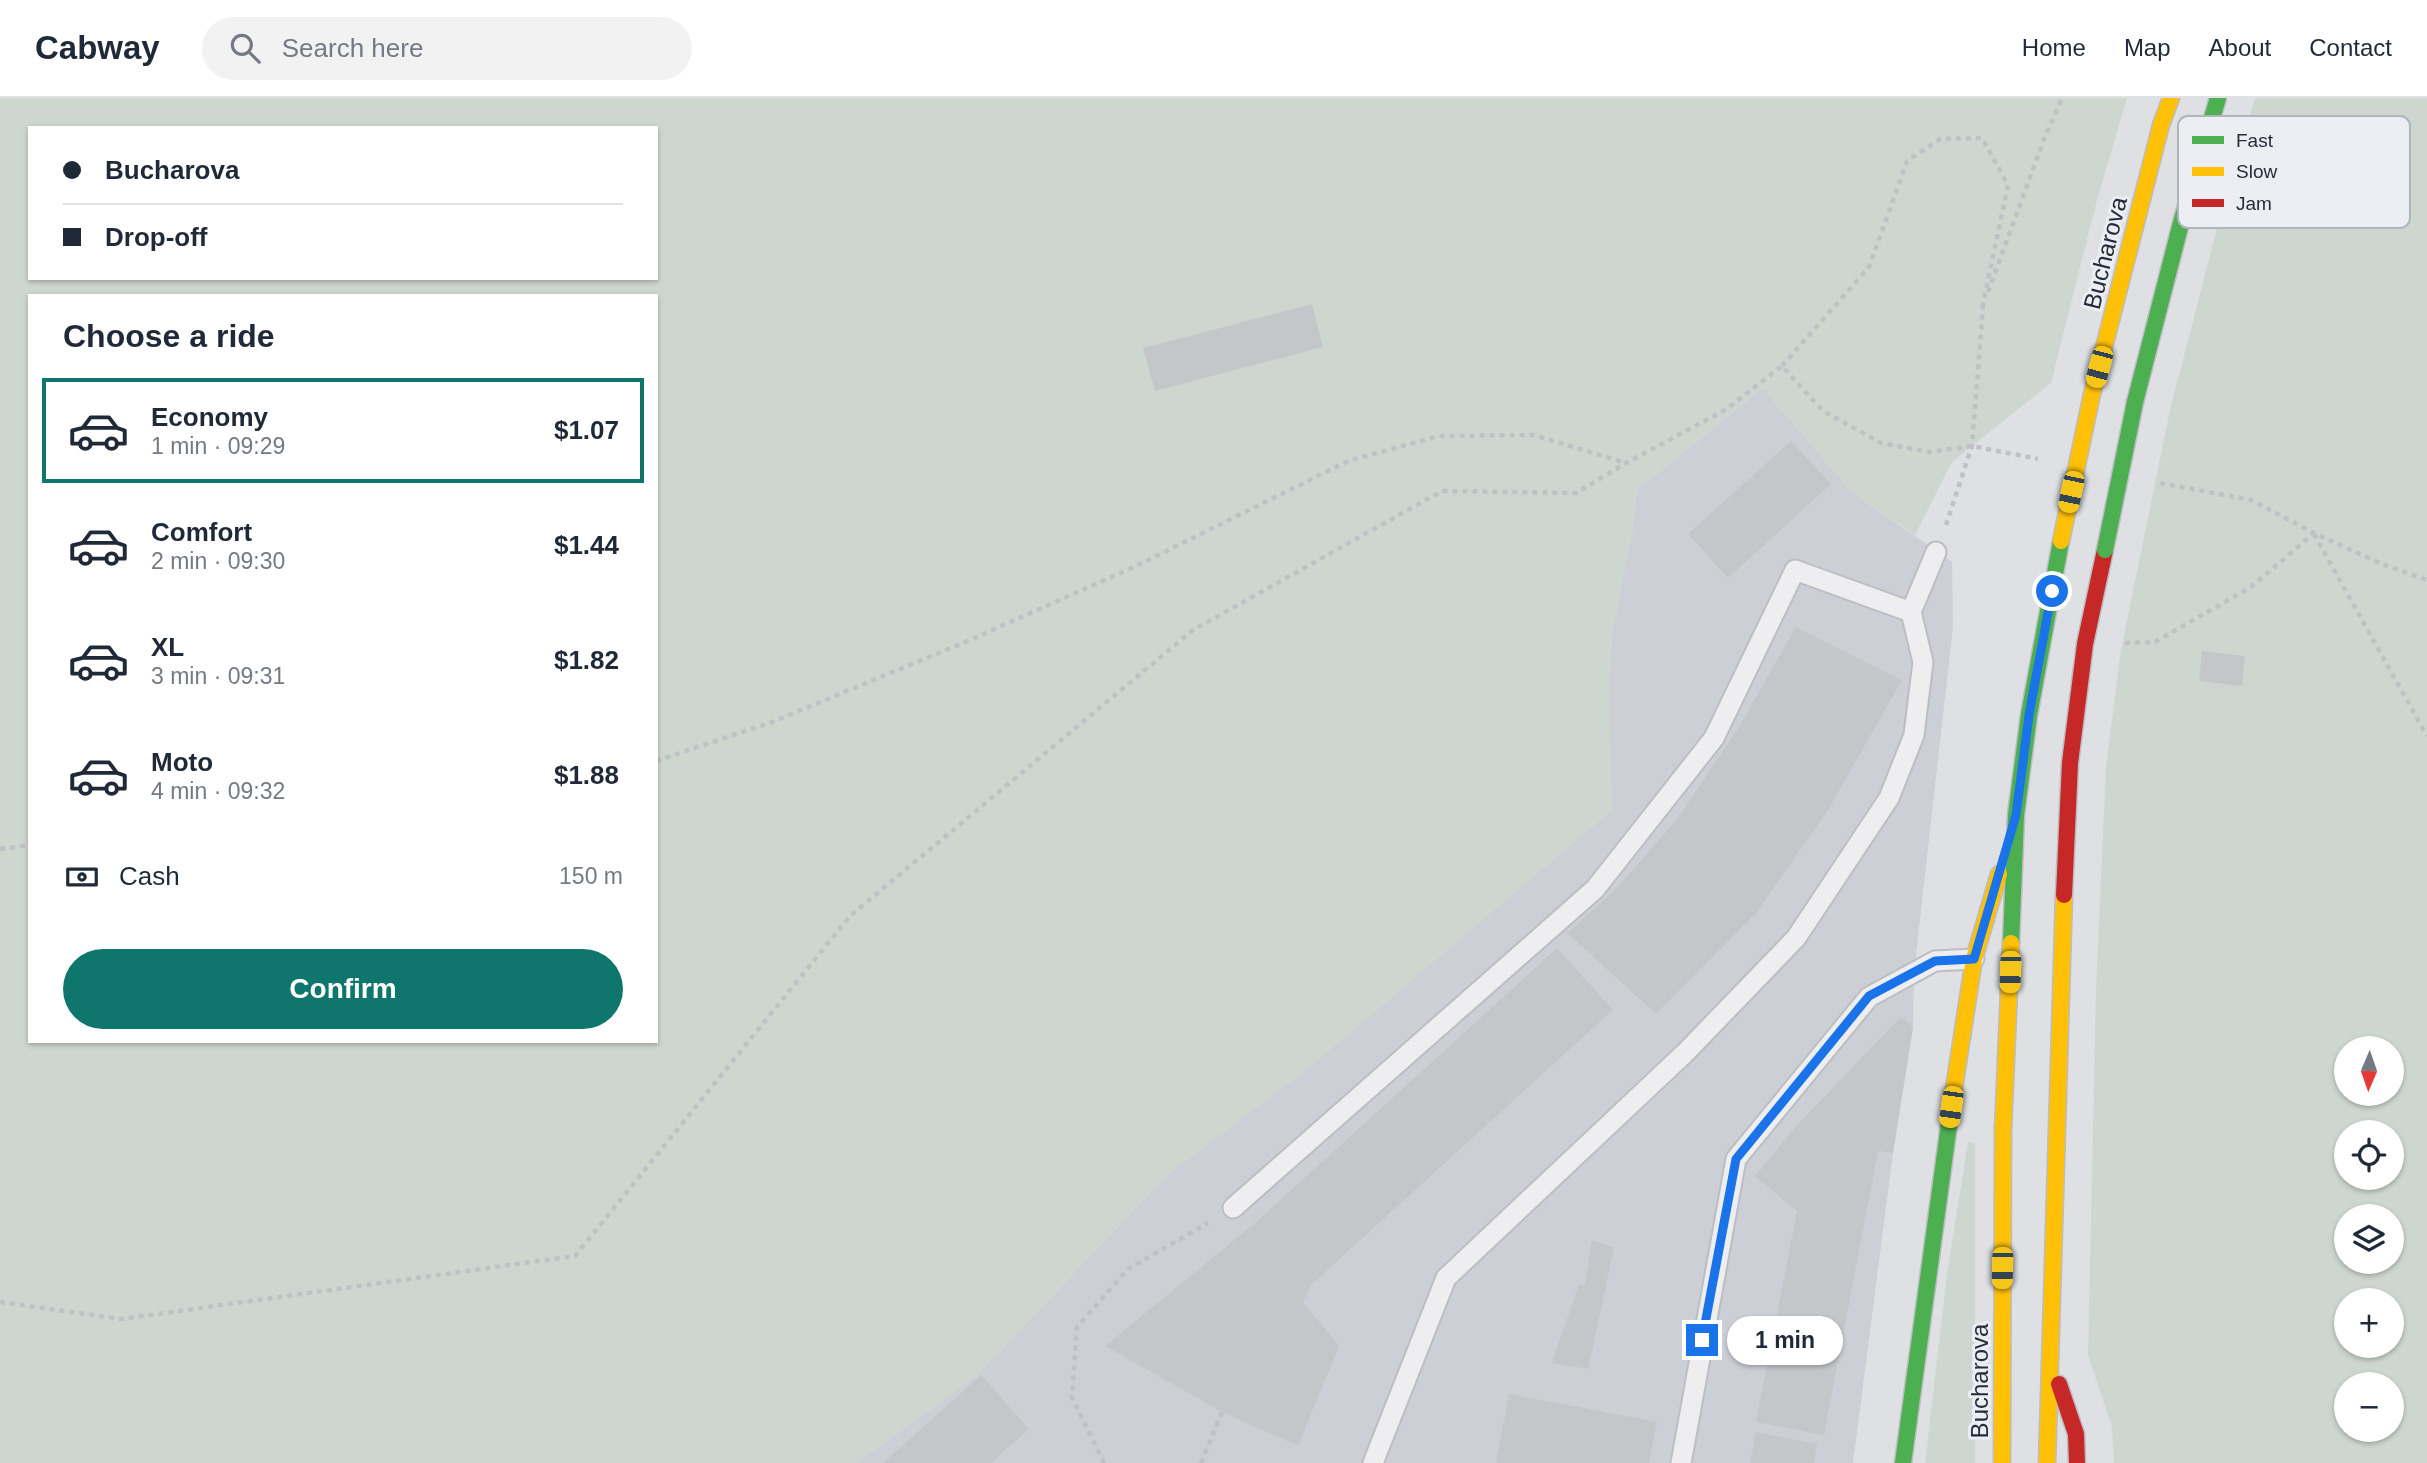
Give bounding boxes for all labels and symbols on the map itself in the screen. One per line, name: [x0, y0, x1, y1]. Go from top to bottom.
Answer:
legend: [2178, 116, 2410, 228]
text: Fast: [2236, 130, 2274, 151]
text: Slow: [2236, 161, 2277, 182]
street label: Bucharova: [2078, 193, 2132, 312]
text: Jam: [2236, 193, 2272, 214]
car: [2084, 344, 2115, 390]
car: [2057, 469, 2086, 515]
route start: [2036, 575, 2068, 607]
car: [1999, 951, 2022, 993]
north arrow: [2334, 1036, 2404, 1106]
car: [1938, 1085, 1965, 1129]
car: [1992, 1247, 2013, 1289]
callout: 1 min: [1726, 1316, 1842, 1364]
street label: Bucharova: [1966, 1323, 1993, 1438]
route end: [1686, 1324, 1718, 1356]

